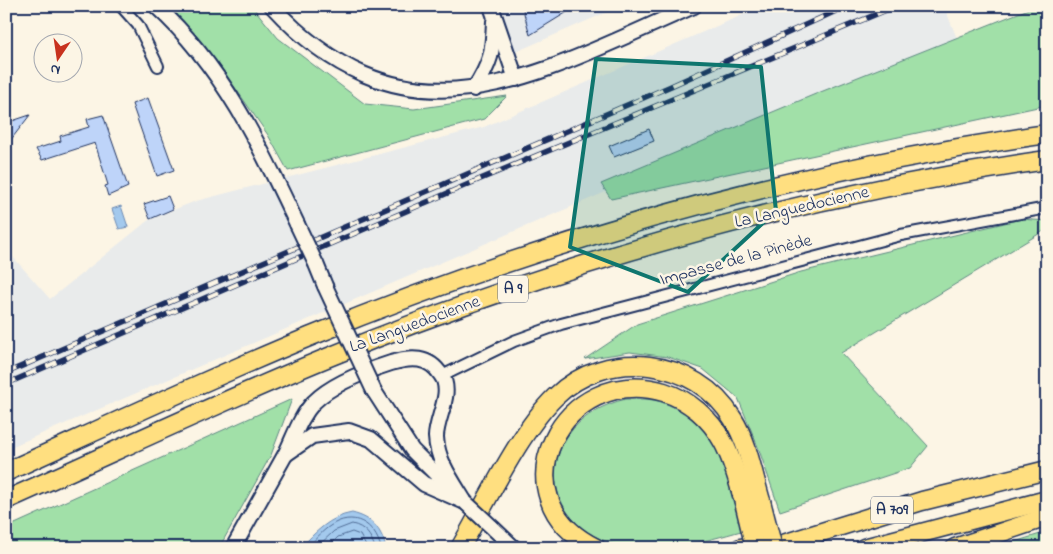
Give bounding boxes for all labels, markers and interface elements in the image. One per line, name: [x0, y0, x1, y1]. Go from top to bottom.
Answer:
north arrow: [32, 32, 82, 82]
text: N: [48, 58, 62, 80]
street label: La Languedocienne: [732, 180, 873, 237]
street label: Impasse de la Pinède: [657, 228, 816, 294]
road number: A 9: [498, 276, 528, 302]
street label: La Languedocienne: [346, 289, 485, 362]
road number: A 709: [871, 496, 913, 524]

